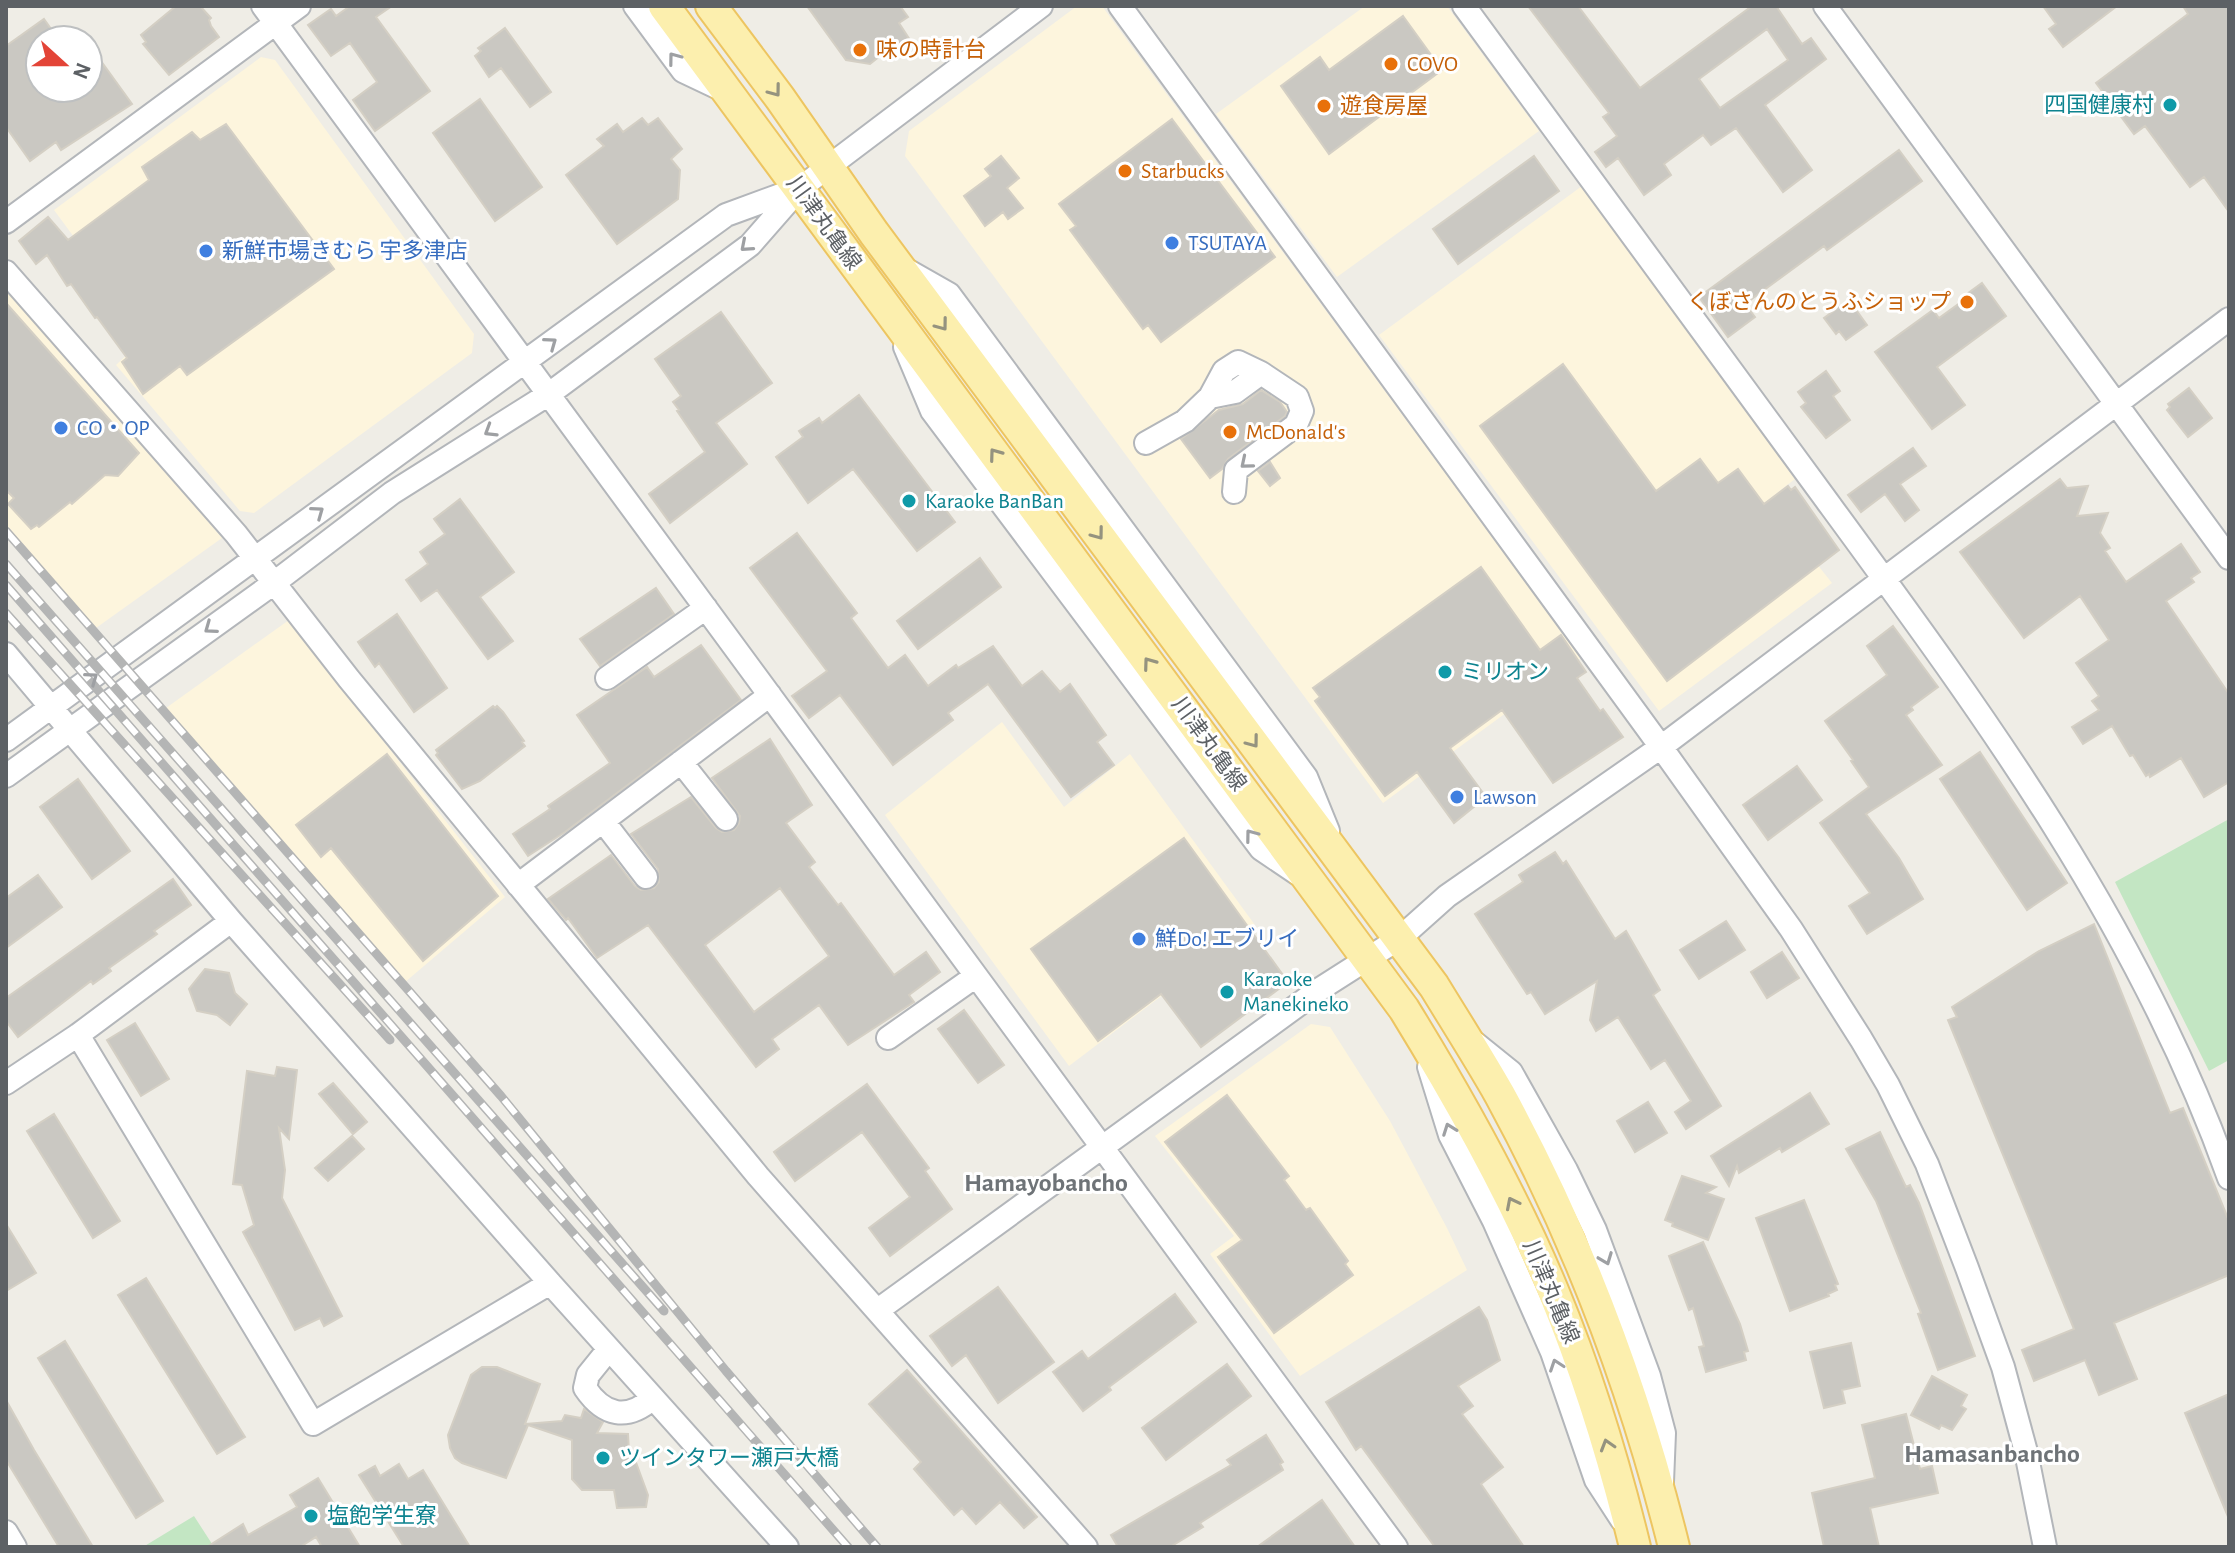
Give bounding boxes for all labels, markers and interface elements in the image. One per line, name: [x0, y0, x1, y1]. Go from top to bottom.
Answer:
north arrow: [24, 24, 104, 104]
place label: 味の時計台: [876, 38, 986, 61]
marker: 味の時計台: [851, 41, 869, 59]
one-way arrow: [669, 52, 683, 67]
place label: COVO: [1407, 53, 1458, 75]
marker: COVO: [1382, 55, 1400, 73]
text: N: [69, 60, 95, 82]
one-way arrow: [765, 82, 779, 97]
place label: 四国健康村: [2044, 93, 2154, 116]
place label: 遊食房屋: [1340, 94, 1428, 117]
marker: 四国健康村: [2161, 96, 2179, 114]
marker: 遊食房屋: [1315, 97, 1333, 115]
place label: Starbucks: [1141, 160, 1225, 182]
marker: Starbucks: [1116, 162, 1134, 180]
street label: 川津丸亀線: [783, 171, 866, 274]
place label: TSUTAYA: [1188, 232, 1267, 254]
marker: TSUTAYA: [1163, 234, 1181, 252]
one-way arrow: [741, 237, 756, 251]
place label: 新鮮市場きむら 宇多津店: [222, 239, 468, 262]
marker: 新鮮市場きむら 宇多津店: [197, 242, 215, 260]
place label: くぼさんのとうふショップ: [1687, 290, 1951, 313]
marker: くぼさんのとうふショップ: [1958, 293, 1976, 311]
one-way arrow: [933, 316, 947, 331]
one-way arrow: [543, 338, 557, 352]
place label: CO・OP: [77, 417, 150, 439]
marker: CO・OP: [52, 419, 70, 437]
one-way arrow: [484, 421, 499, 436]
place label: McDonald's: [1246, 421, 1346, 443]
marker: McDonald's: [1221, 423, 1239, 441]
one-way arrow: [990, 448, 1004, 463]
one-way arrow: [1241, 453, 1256, 468]
place label: Karaoke BanBan: [925, 490, 1064, 512]
marker: Karaoke BanBan: [900, 492, 918, 510]
one-way arrow: [310, 508, 324, 522]
one-way arrow: [1088, 525, 1102, 539]
one-way arrow: [205, 618, 219, 633]
one-way arrow: [1145, 657, 1159, 672]
place label: ミリオン: [1461, 661, 1549, 683]
marker: ミリオン: [1436, 663, 1454, 681]
one-way arrow: [83, 673, 97, 687]
street label: 川津丸亀線: [1168, 692, 1251, 795]
one-way arrow: [1243, 733, 1258, 748]
place label: Lawson: [1473, 786, 1537, 808]
marker: Lawson: [1448, 788, 1466, 806]
one-way arrow: [1247, 830, 1261, 844]
place label: 鮮Do! エブリイ: [1155, 927, 1299, 950]
marker: 鮮Do! エブリイ: [1130, 930, 1148, 948]
place label: Karaoke Manekineko: [1243, 968, 1349, 1015]
marker: Karaoke Manekineko: [1218, 983, 1236, 1001]
one-way arrow: [1442, 1122, 1459, 1136]
district label: Hamayobancho: [964, 1170, 1128, 1196]
one-way arrow: [1507, 1197, 1522, 1212]
street label: 川津丸亀線: [1519, 1237, 1584, 1347]
one-way arrow: [1596, 1251, 1613, 1265]
one-way arrow: [1550, 1359, 1566, 1373]
one-way arrow: [1601, 1438, 1617, 1452]
district label: Hamasanbancho: [1904, 1441, 2080, 1467]
place label: ツインタワー瀬戸大橋: [619, 1446, 839, 1469]
marker: ツインタワー瀬戸大橋: [594, 1449, 612, 1467]
place label: 塩飽学生寮: [327, 1504, 437, 1527]
marker: 塩飽学生寮: [302, 1507, 320, 1525]

